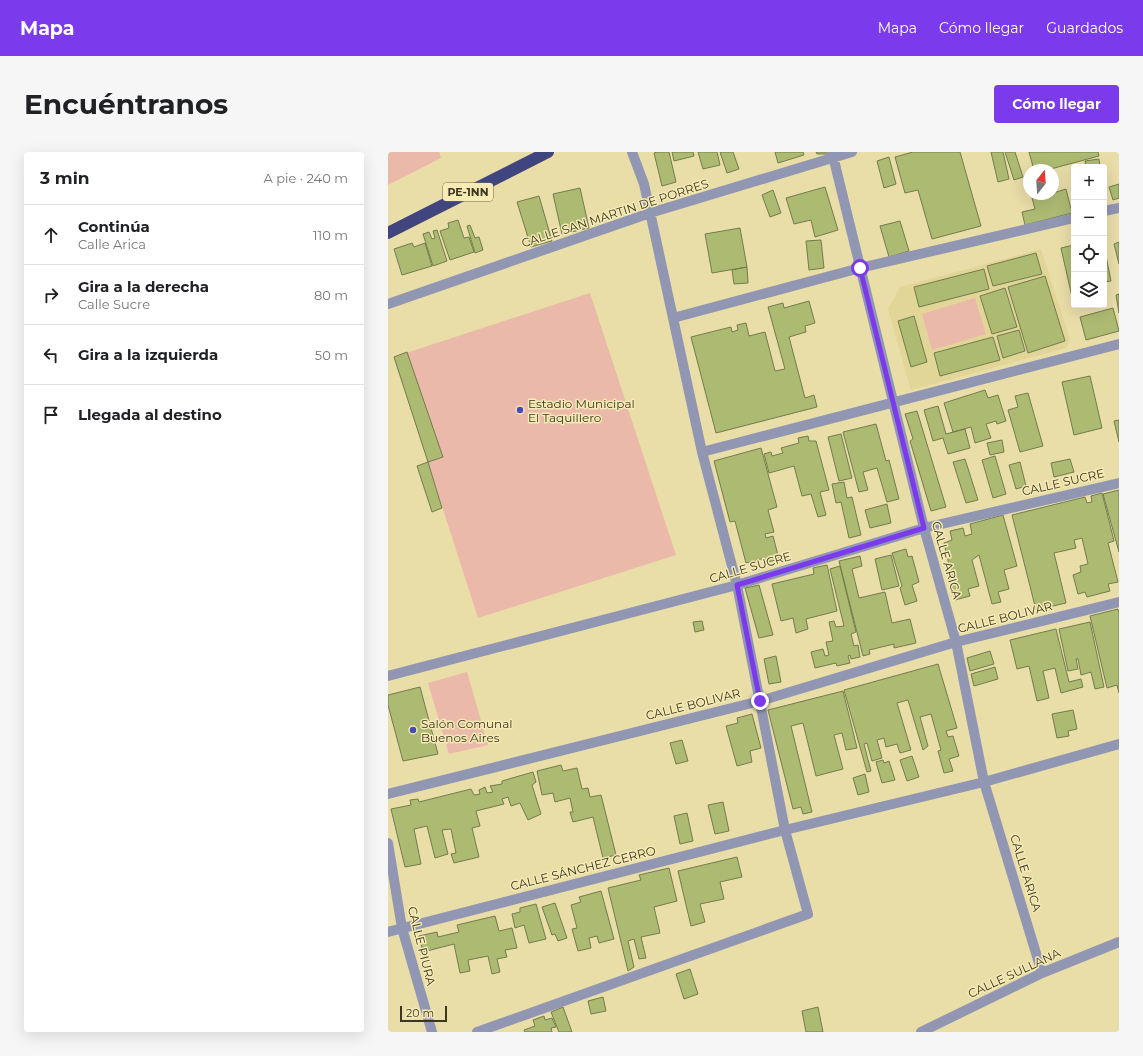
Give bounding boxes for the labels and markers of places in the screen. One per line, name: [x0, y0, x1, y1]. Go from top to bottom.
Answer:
place label: Estadio Municipal El Taquillero: [528, 396, 635, 425]
marker: Estadio Municipal El Taquillero: [515, 405, 525, 415]
place label: Salón Comunal Buenos Aires: [421, 716, 512, 745]
marker: Salón Comunal Buenos Aires: [408, 725, 418, 735]

